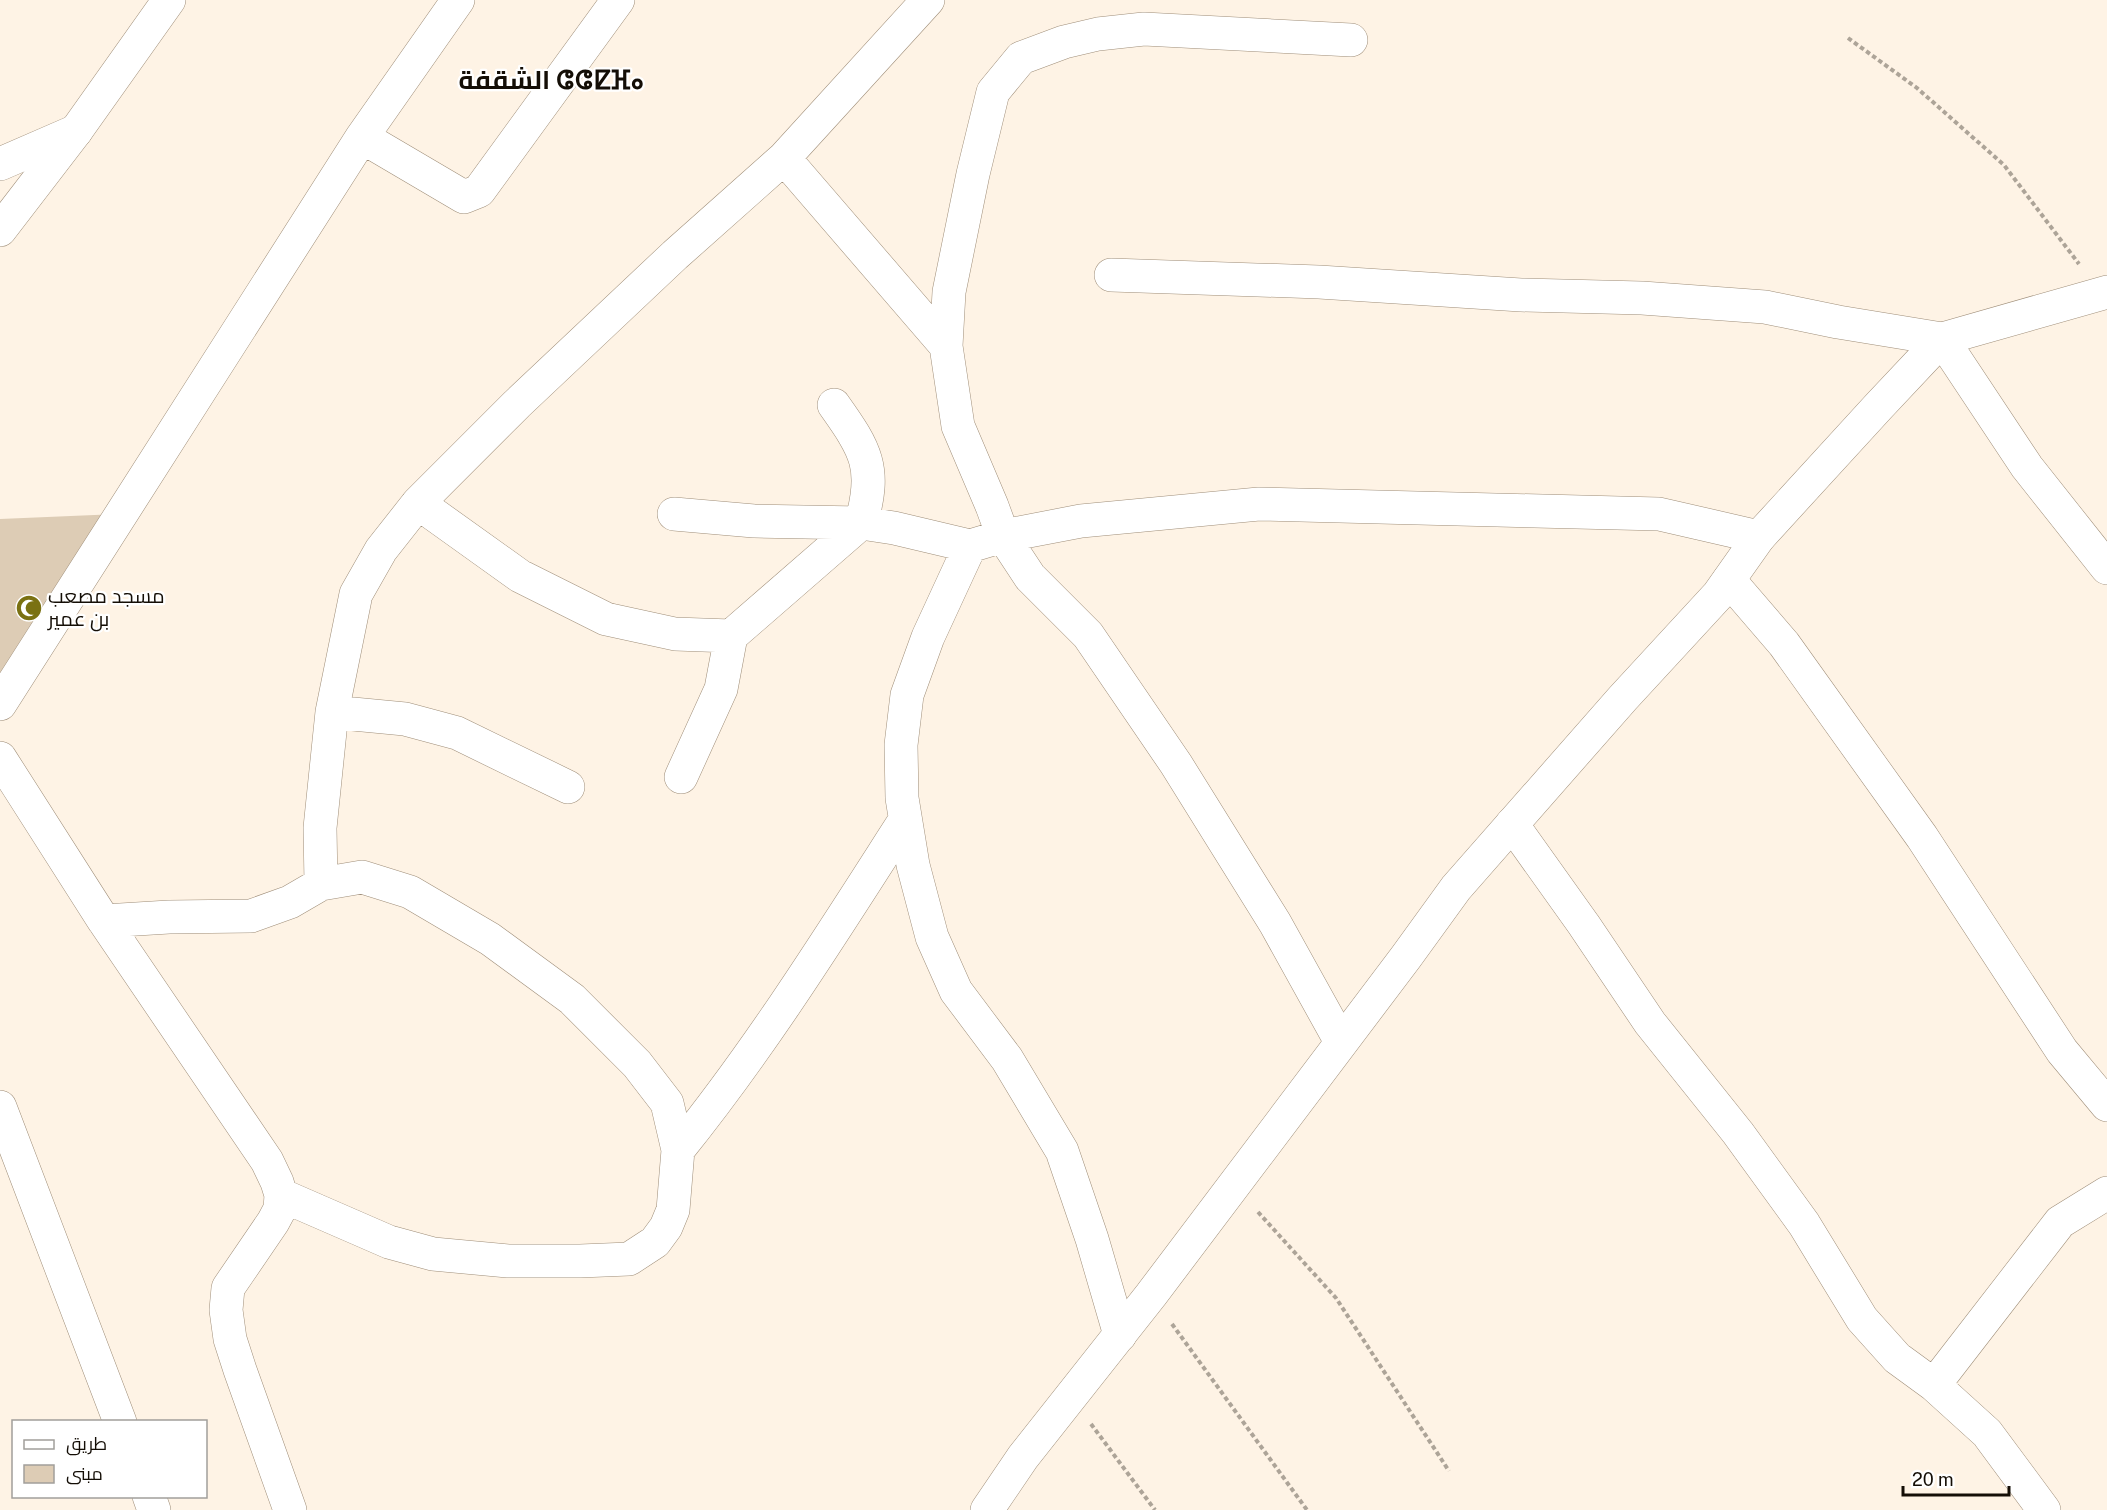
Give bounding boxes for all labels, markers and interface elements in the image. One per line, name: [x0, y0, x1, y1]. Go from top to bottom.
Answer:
district label: الشقفة ⵛⵛⵇⴼⴰ: [459, 64, 643, 95]
place label: مسجد مصعب بن عمير: [47, 584, 165, 632]
mosque icon: مسجد مصعب بن عمير: [14, 593, 44, 623]
legend: [12, 1420, 207, 1498]
text: طريق: [66, 1433, 107, 1456]
scale bar: [1903, 1459, 2010, 1497]
text: مبنى: [66, 1463, 103, 1485]
text: 20 m: [1912, 1469, 1954, 1490]

